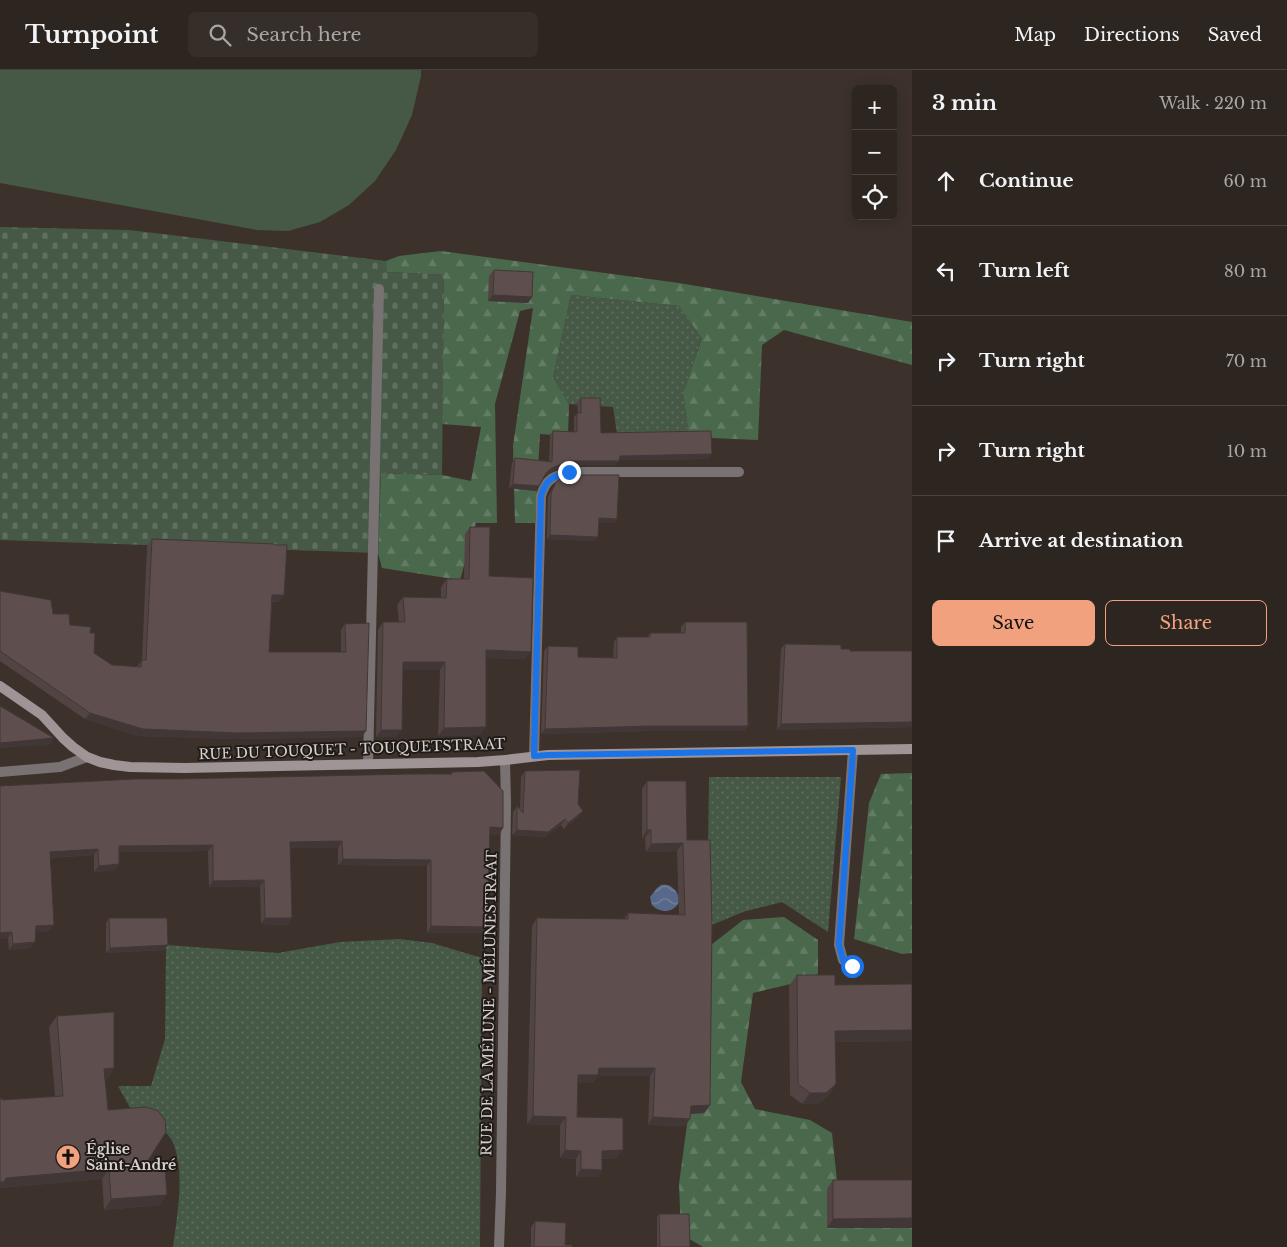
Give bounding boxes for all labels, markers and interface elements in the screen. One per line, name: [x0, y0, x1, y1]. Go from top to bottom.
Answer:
search box: [188, 12, 538, 57]
text: Turnpoint: [25, 20, 158, 49]
icon: search: [206, 21, 234, 49]
text: Search here: [246, 23, 361, 46]
text: Map: [1014, 24, 1056, 46]
text: Directions: [1084, 24, 1180, 46]
text: Saved: [1208, 24, 1262, 46]
map controls: [852, 85, 897, 220]
button: +: [852, 85, 897, 130]
text: 3 min: [932, 90, 997, 116]
text: Walk · 220 m: [1159, 93, 1267, 113]
button: −: [852, 130, 897, 175]
icon: ahead: [932, 167, 960, 195]
text: Continue: [979, 169, 1074, 192]
text: 60 m: [1224, 171, 1267, 191]
button: locate: [852, 175, 897, 220]
icon: left: [932, 257, 960, 285]
text: Turn left: [979, 259, 1070, 282]
text: 80 m: [1224, 261, 1267, 281]
icon: right: [932, 347, 960, 375]
text: Turn right: [979, 349, 1085, 372]
text: 70 m: [1226, 351, 1267, 371]
icon: right: [932, 437, 960, 465]
text: Turn right: [979, 439, 1085, 462]
text: 10 m: [1227, 441, 1267, 461]
route end: [558, 461, 581, 484]
icon: arrive: [932, 527, 960, 555]
text: Arrive at destination: [979, 529, 1183, 552]
button: Save: [932, 600, 1095, 646]
button: Share: [1105, 600, 1267, 646]
street label: RUE DU TOUQUET - TOUQUETSTRAAT: [198, 735, 506, 763]
street label: RUE DE LA MÉLUNE - MÉLUNESTRAAT: [477, 850, 501, 1156]
route start: [841, 955, 864, 978]
place label: Église Saint-André: [86, 1140, 176, 1174]
church icon: Église Saint-André: [55, 1144, 81, 1170]

